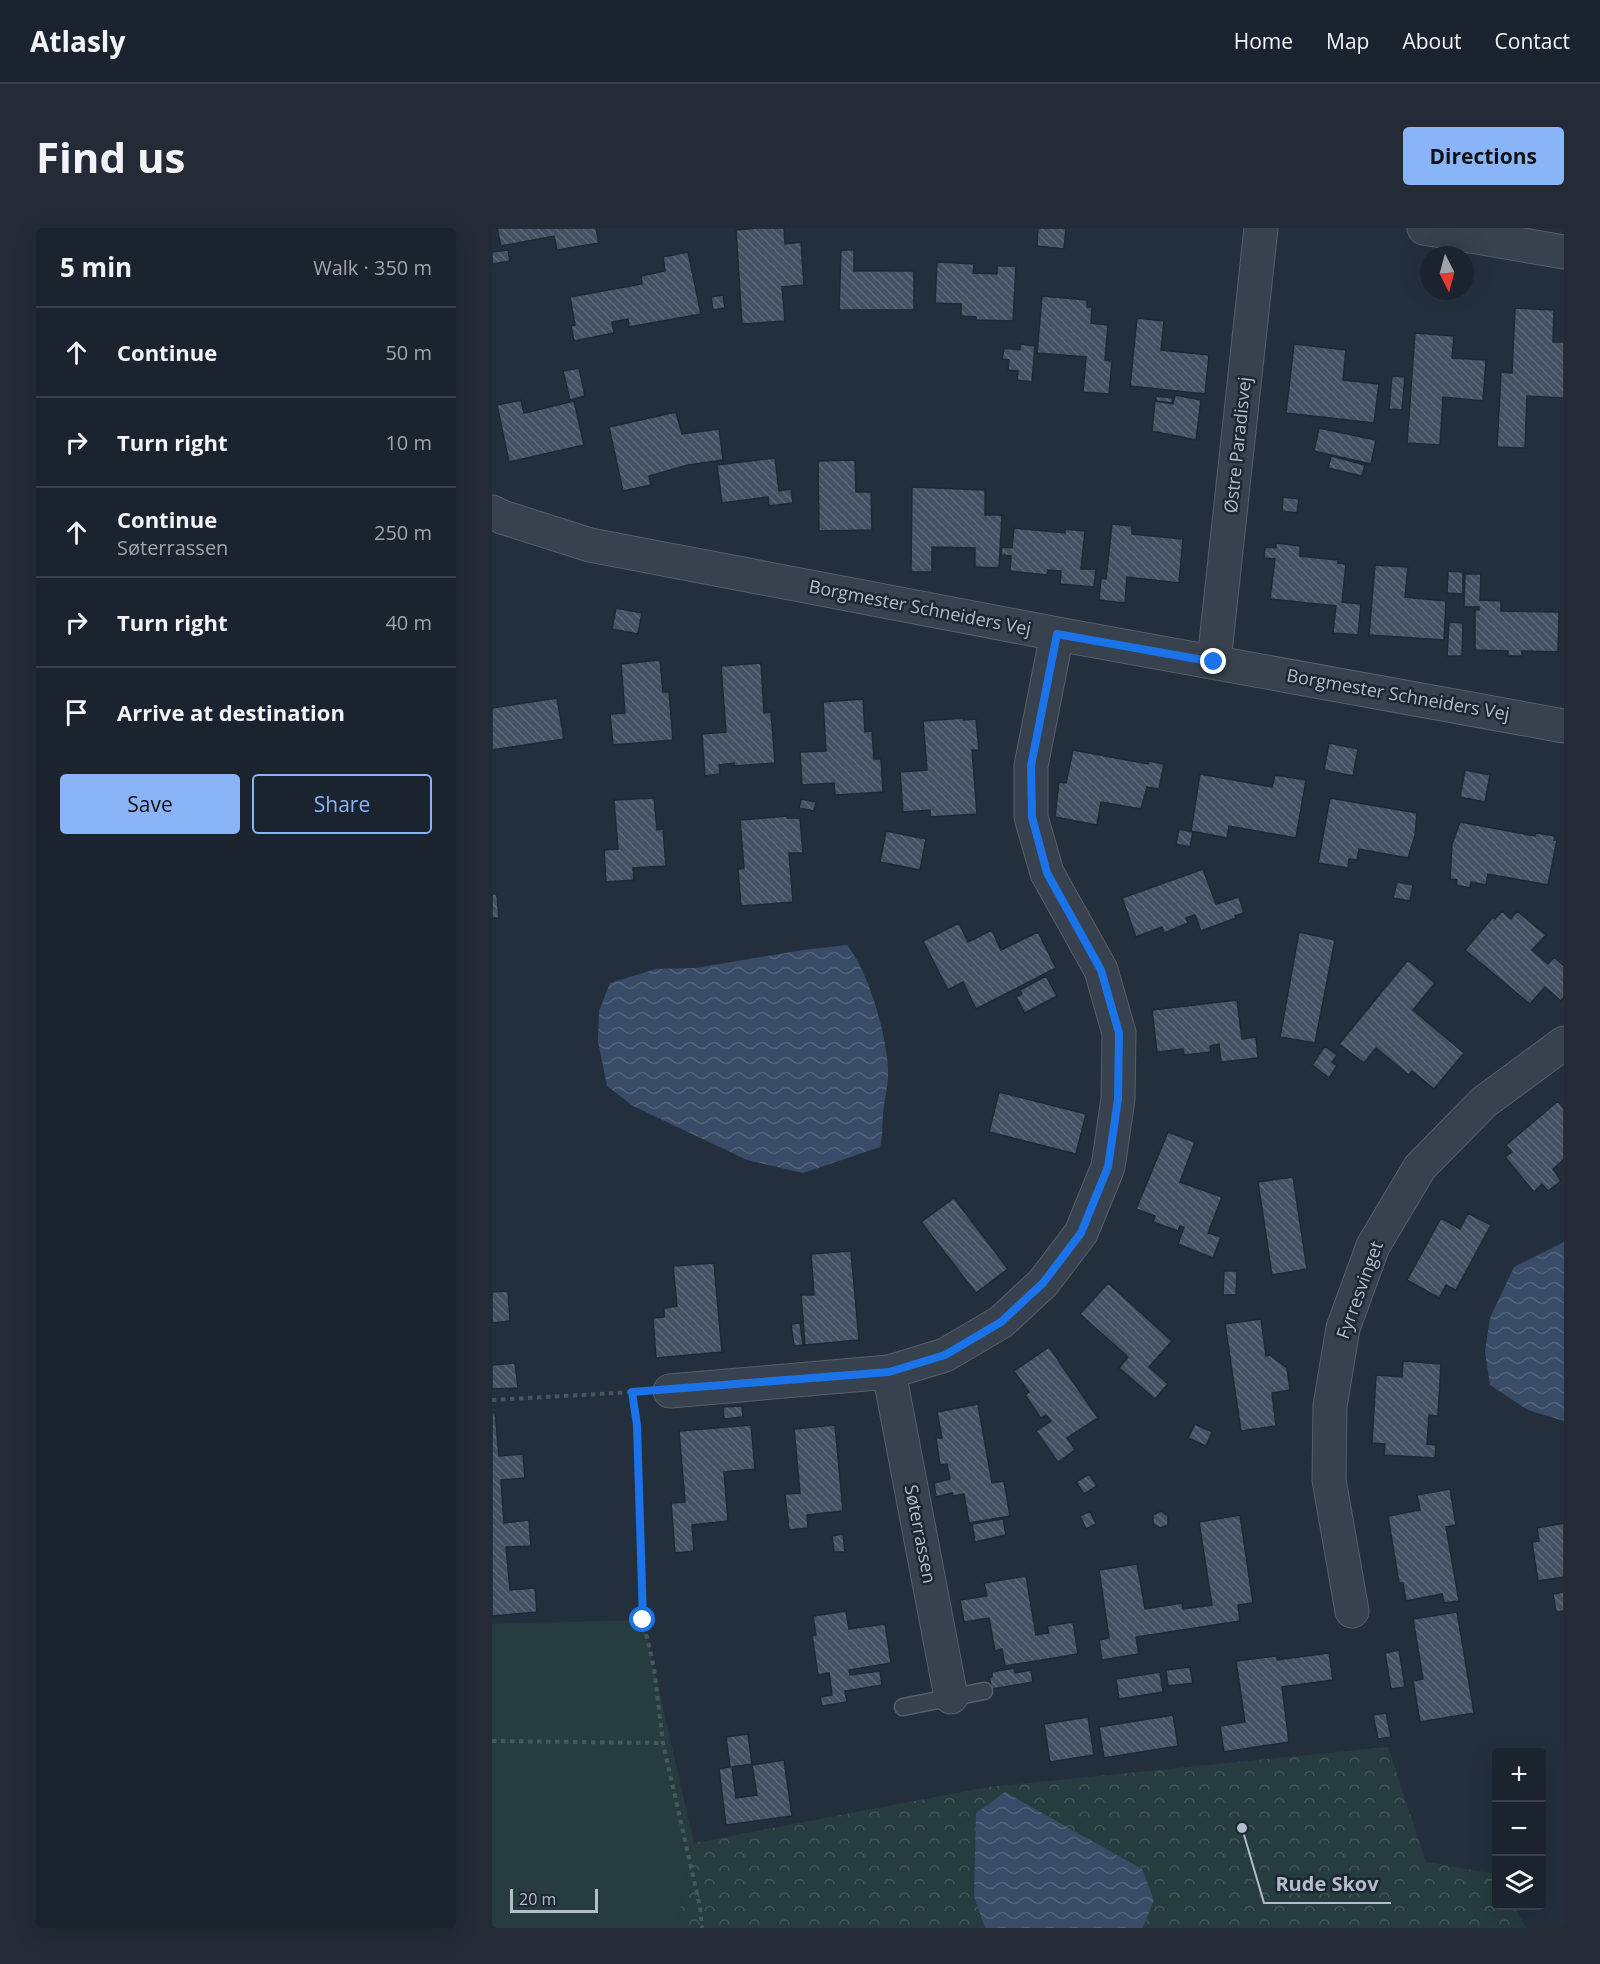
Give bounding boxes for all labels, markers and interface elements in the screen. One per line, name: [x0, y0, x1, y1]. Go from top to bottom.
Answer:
text: Atlasly: [30, 22, 125, 60]
text: Home: [1234, 27, 1293, 55]
text: Map: [1326, 27, 1369, 55]
text: About: [1402, 27, 1462, 55]
text: Contact: [1495, 27, 1570, 55]
button: Directions: [1403, 127, 1564, 185]
text: Find us: [36, 128, 185, 185]
north arrow: [1420, 246, 1474, 300]
text: 5 min: [60, 249, 132, 285]
text: Walk · 350 m: [313, 254, 432, 281]
icon: ahead: [60, 336, 93, 369]
text: Continue: [117, 337, 217, 367]
text: 50 m: [385, 339, 432, 366]
street label: Østre Paradisvej: [1218, 375, 1256, 514]
icon: right: [60, 426, 93, 459]
text: Turn right: [117, 427, 228, 457]
text: 10 m: [385, 429, 432, 456]
text: Continue: [117, 504, 217, 534]
icon: ahead: [60, 516, 93, 549]
text: 250 m: [374, 519, 432, 546]
text: Søterrassen: [117, 534, 228, 561]
street label: Borgmester Schneiders Vej: [807, 574, 1033, 640]
icon: right: [60, 606, 93, 639]
text: Turn right: [117, 607, 228, 637]
text: 40 m: [385, 609, 432, 636]
route end: [1200, 648, 1226, 674]
street label: Borgmester Schneiders Vej: [1285, 663, 1511, 725]
icon: arrive: [60, 696, 93, 729]
text: Arrive at destination: [117, 697, 345, 727]
button: Save: [60, 774, 240, 834]
button: Share: [252, 774, 432, 834]
street label: Fyrresvinget: [1330, 1237, 1388, 1342]
street label: Søterrassen: [900, 1482, 942, 1585]
route start: [629, 1606, 655, 1632]
map controls: [1492, 1748, 1546, 1910]
button: +: [1492, 1748, 1546, 1802]
button: −: [1492, 1802, 1546, 1856]
button: layers: [1492, 1856, 1546, 1910]
callout: Rude Skov: [1264, 1865, 1391, 1903]
text: Rude Skov: [1275, 1870, 1379, 1897]
scale bar: [510, 1886, 598, 1914]
text: 20 m: [519, 1888, 556, 1910]

